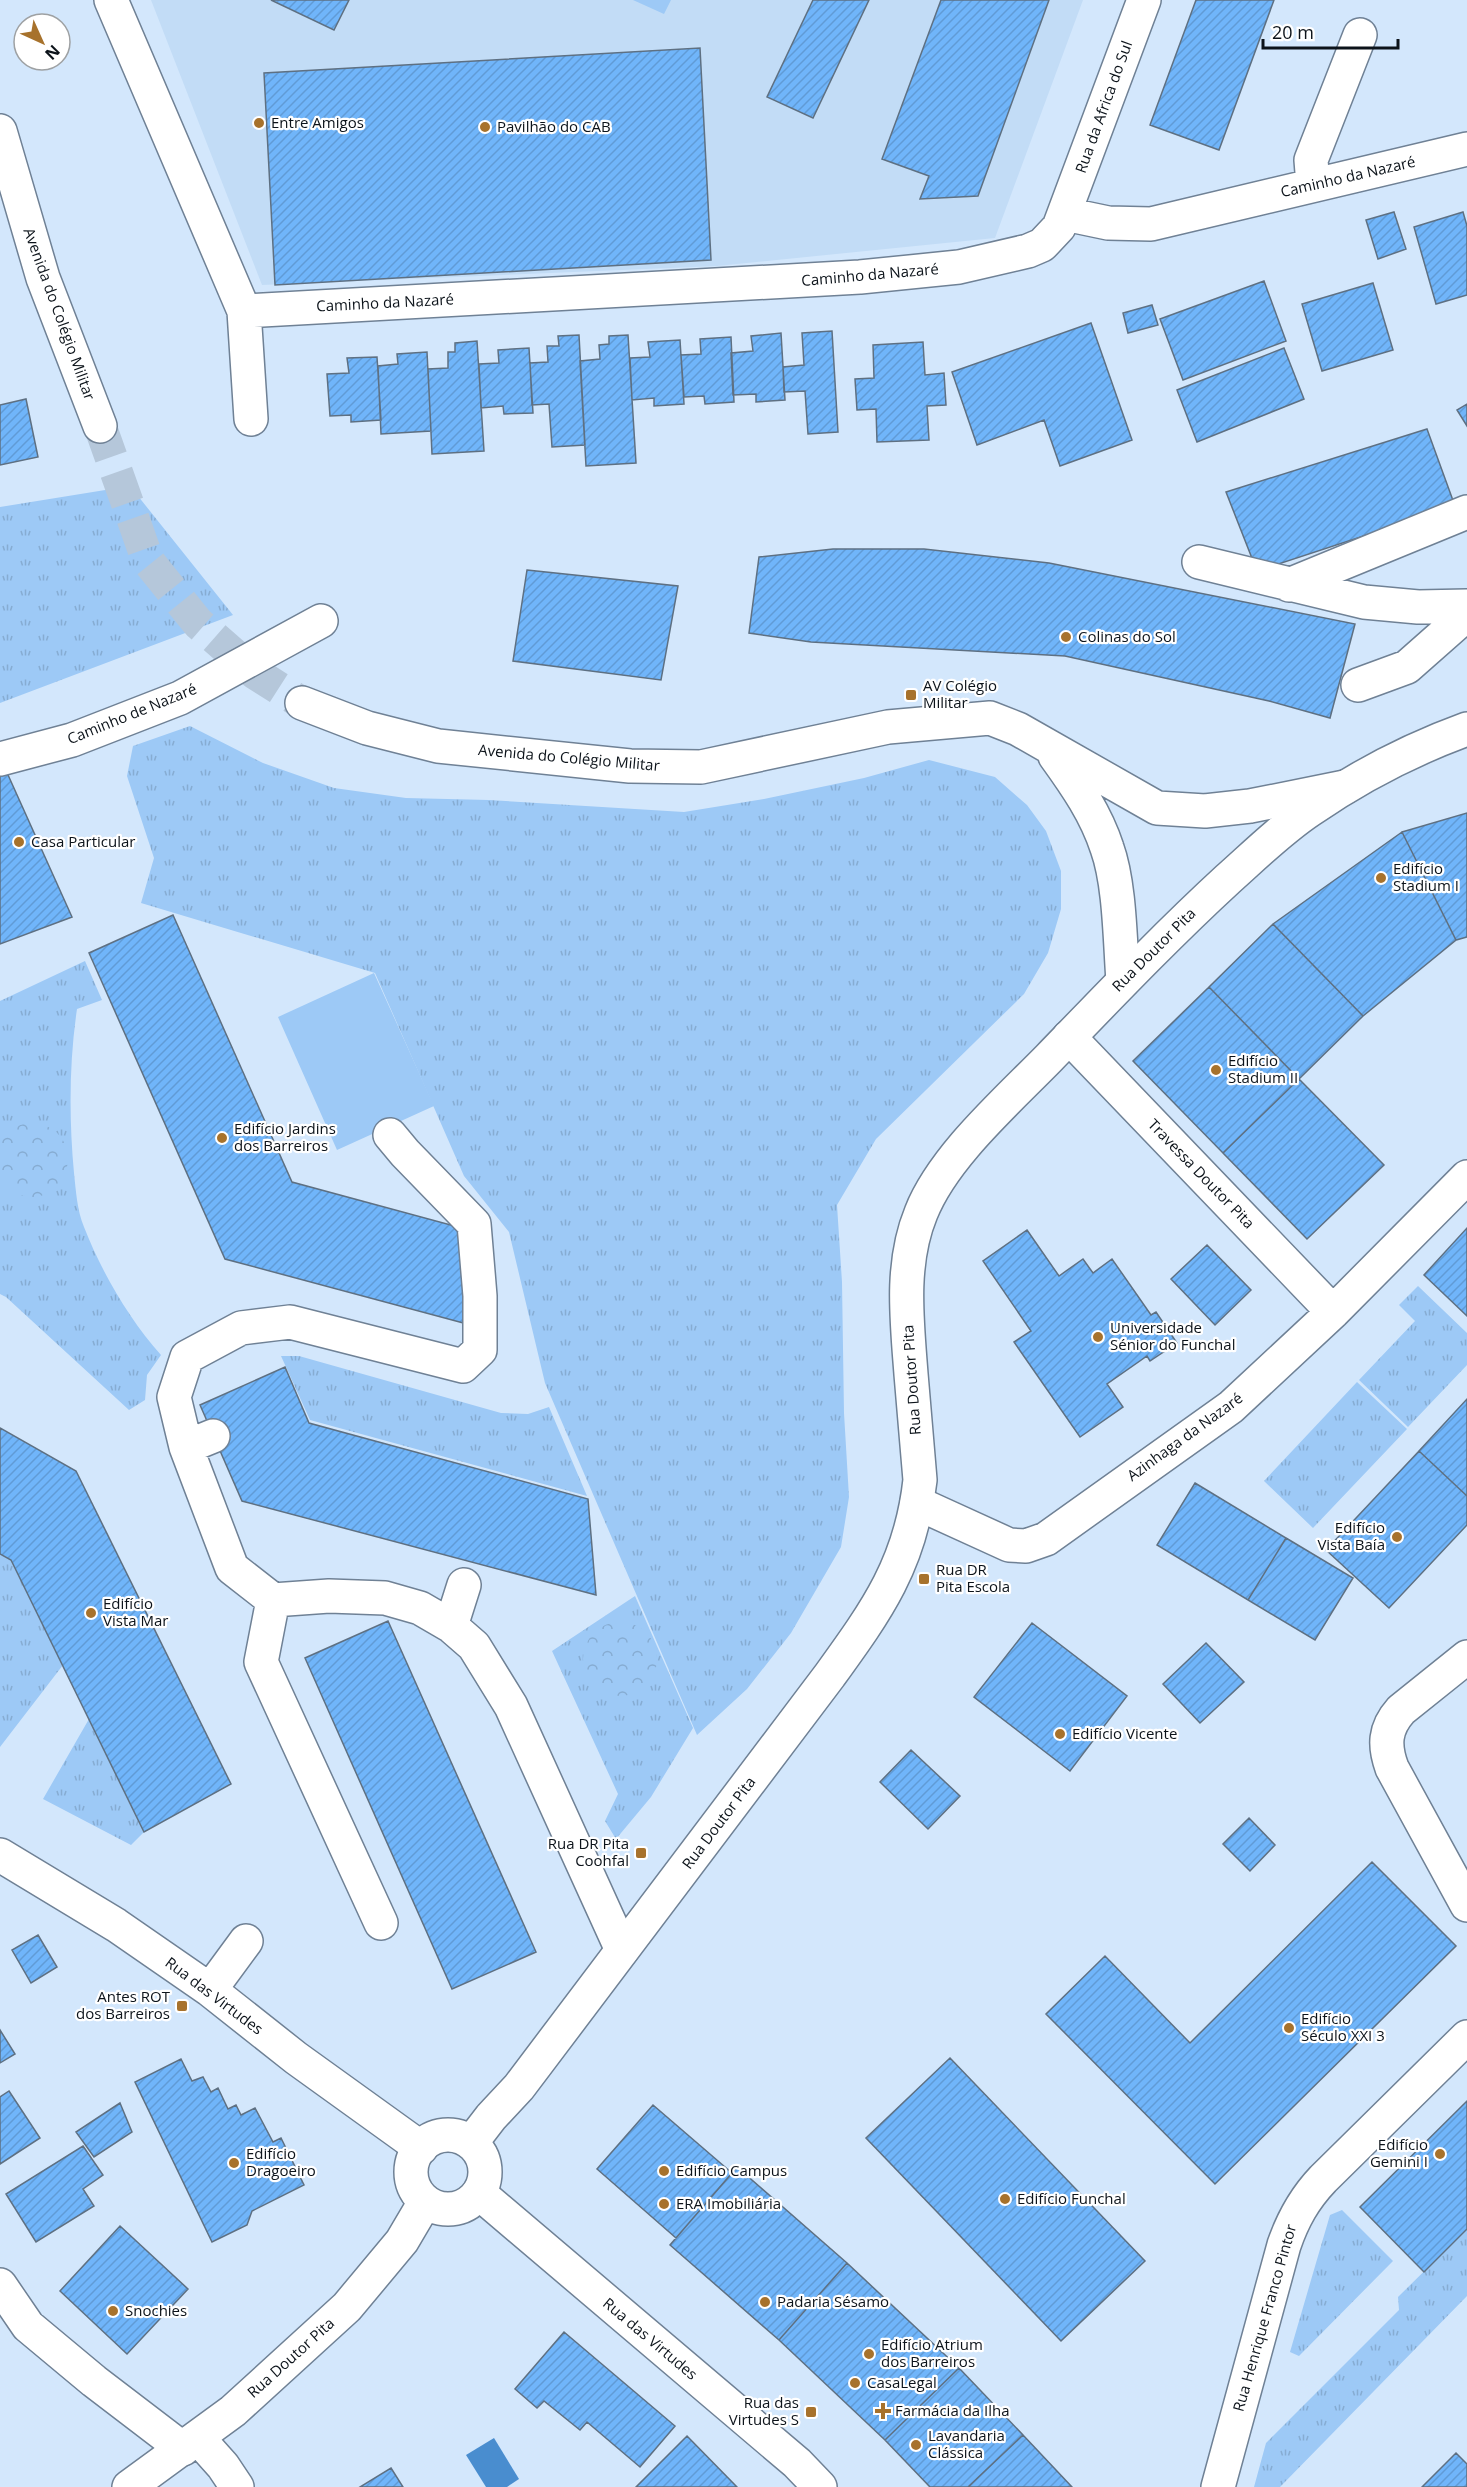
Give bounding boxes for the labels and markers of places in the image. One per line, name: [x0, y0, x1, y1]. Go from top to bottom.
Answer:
place label: Entre Amigos: [271, 112, 364, 132]
marker: Entre Amigos: [252, 116, 266, 130]
place label: Pavilhão do CAB: [497, 116, 611, 136]
marker: Pavilhão do CAB: [478, 120, 492, 134]
place label: Colinas do Sol: [1078, 626, 1176, 646]
marker: Colinas do Sol: [1059, 630, 1073, 644]
place label: AV Colégio Militar: [923, 675, 997, 712]
marker: AV Colégio Militar: [904, 688, 918, 702]
place label: Casa Particular: [31, 831, 135, 851]
marker: Casa Particular: [12, 835, 26, 849]
place label: Edifício Stadium I: [1393, 858, 1459, 895]
marker: Edifício Stadium I: [1374, 871, 1388, 885]
place label: Edifício Stadium II: [1228, 1050, 1298, 1087]
marker: Edifício Stadium II: [1209, 1063, 1223, 1077]
place label: Edifício Jardins dos Barreiros: [234, 1118, 336, 1155]
marker: Edifício Jardins dos Barreiros: [215, 1131, 229, 1145]
place label: Universidade Sénior do Funchal: [1110, 1317, 1235, 1354]
marker: Universidade Sénior do Funchal: [1091, 1330, 1105, 1344]
place label: Edifício Vista Baía: [1317, 1517, 1385, 1554]
marker: Edifício Vista Baía: [1390, 1530, 1404, 1544]
place label: Rua DR Pita Escola: [936, 1559, 1010, 1596]
marker: Rua DR Pita Escola: [917, 1572, 931, 1586]
place label: Edifício Vista Mar: [103, 1593, 168, 1630]
marker: Edifício Vista Mar: [84, 1606, 98, 1620]
place label: Edifício Vicente: [1072, 1723, 1177, 1743]
marker: Edifício Vicente: [1053, 1727, 1067, 1741]
place label: Rua DR Pita Coohfal: [548, 1833, 629, 1870]
marker: Rua DR Pita Coohfal: [634, 1846, 648, 1860]
place label: Antes ROT dos Barreiros: [76, 1986, 171, 2023]
marker: Antes ROT dos Barreiros: [175, 1999, 189, 2013]
place label: Edifício Século XXI 3: [1301, 2008, 1385, 2045]
marker: Edifício Século XXI 3: [1282, 2021, 1296, 2035]
place label: Edifício Gemini I: [1370, 2134, 1428, 2171]
place label: Edifício Dragoeiro: [246, 2143, 316, 2180]
marker: Edifício Gemini I: [1433, 2147, 1447, 2161]
marker: Edifício Dragoeiro: [227, 2156, 241, 2170]
place label: Edifício Campus: [676, 2160, 787, 2180]
marker: Edifício Campus: [657, 2164, 671, 2178]
place label: Edifício Funchal: [1017, 2188, 1126, 2208]
marker: Edifício Funchal: [998, 2192, 1012, 2206]
place label: ERA Imobiliária: [676, 2193, 781, 2213]
marker: ERA Imobiliária: [657, 2197, 671, 2211]
place label: Padaria Sésamo: [777, 2291, 889, 2311]
marker: Padaria Sésamo: [758, 2295, 772, 2309]
place label: Snochies: [125, 2300, 187, 2320]
marker: Snochies: [106, 2304, 120, 2318]
place label: Edifício Atrium dos Barreiros: [881, 2334, 983, 2371]
marker: Edifício Atrium dos Barreiros: [862, 2347, 876, 2361]
place label: CasaLegal: [867, 2372, 937, 2392]
marker: CasaLegal: [848, 2376, 862, 2390]
place label: Rua das Virtudes S: [729, 2392, 799, 2429]
place label: Farmácia da Ilha: [895, 2400, 1010, 2420]
marker: Farmácia da Ilha: [876, 2404, 890, 2418]
marker: Rua das Virtudes S: [804, 2405, 818, 2419]
place label: Lavandaria Clássica: [928, 2425, 1005, 2462]
marker: Lavandaria Clássica: [909, 2438, 923, 2452]

